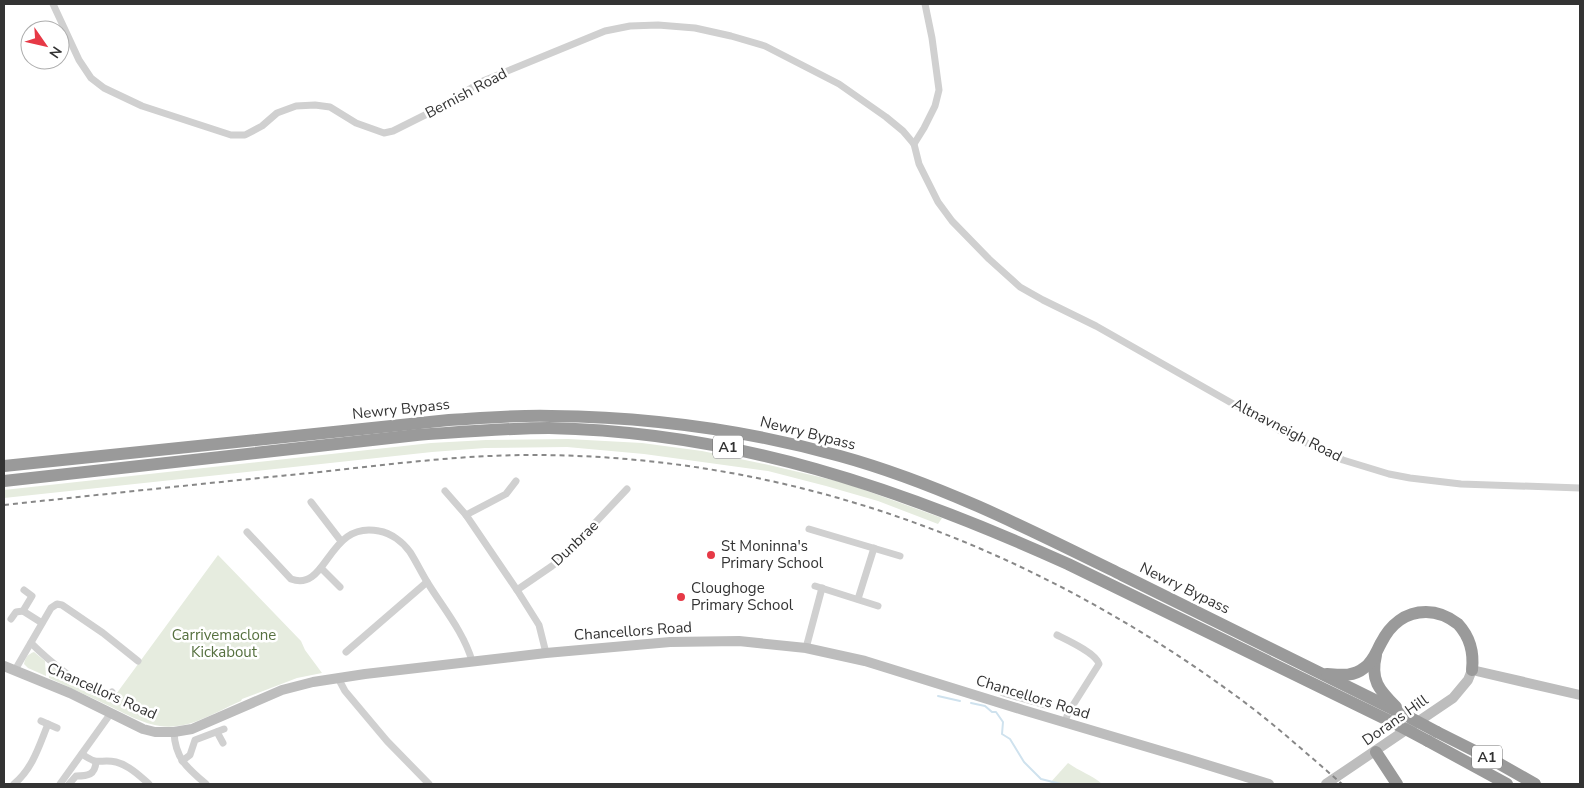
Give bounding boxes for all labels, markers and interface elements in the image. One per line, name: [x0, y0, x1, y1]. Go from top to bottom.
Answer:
north arrow: [20, 20, 70, 70]
text: N: [45, 42, 66, 62]
street label: Bernish Road: [422, 63, 510, 123]
street label: Newry Bypass: [351, 394, 451, 424]
street label: Altnavneigh Road: [1229, 394, 1345, 466]
street label: Newry Bypass: [758, 411, 858, 455]
road number: A1: [713, 436, 743, 458]
street label: Dunbrae: [547, 516, 603, 570]
place label: St Moninna's Primary School: [721, 536, 824, 573]
marker: St Moninna's Primary School: [705, 549, 717, 561]
street label: Newry Bypass: [1137, 558, 1233, 618]
place label: Cloughoge Primary School: [691, 578, 794, 615]
marker: Cloughoge Primary School: [675, 591, 687, 603]
street label: Chancellors Road: [573, 617, 693, 645]
park label: Carrivemaclone Kickabout: [172, 625, 276, 662]
street label: Chancellors Road: [44, 658, 160, 724]
street label: Chancellors Road: [974, 670, 1092, 724]
street label: Dorans Hill: [1358, 690, 1432, 750]
road number: A1: [1472, 746, 1502, 769]

